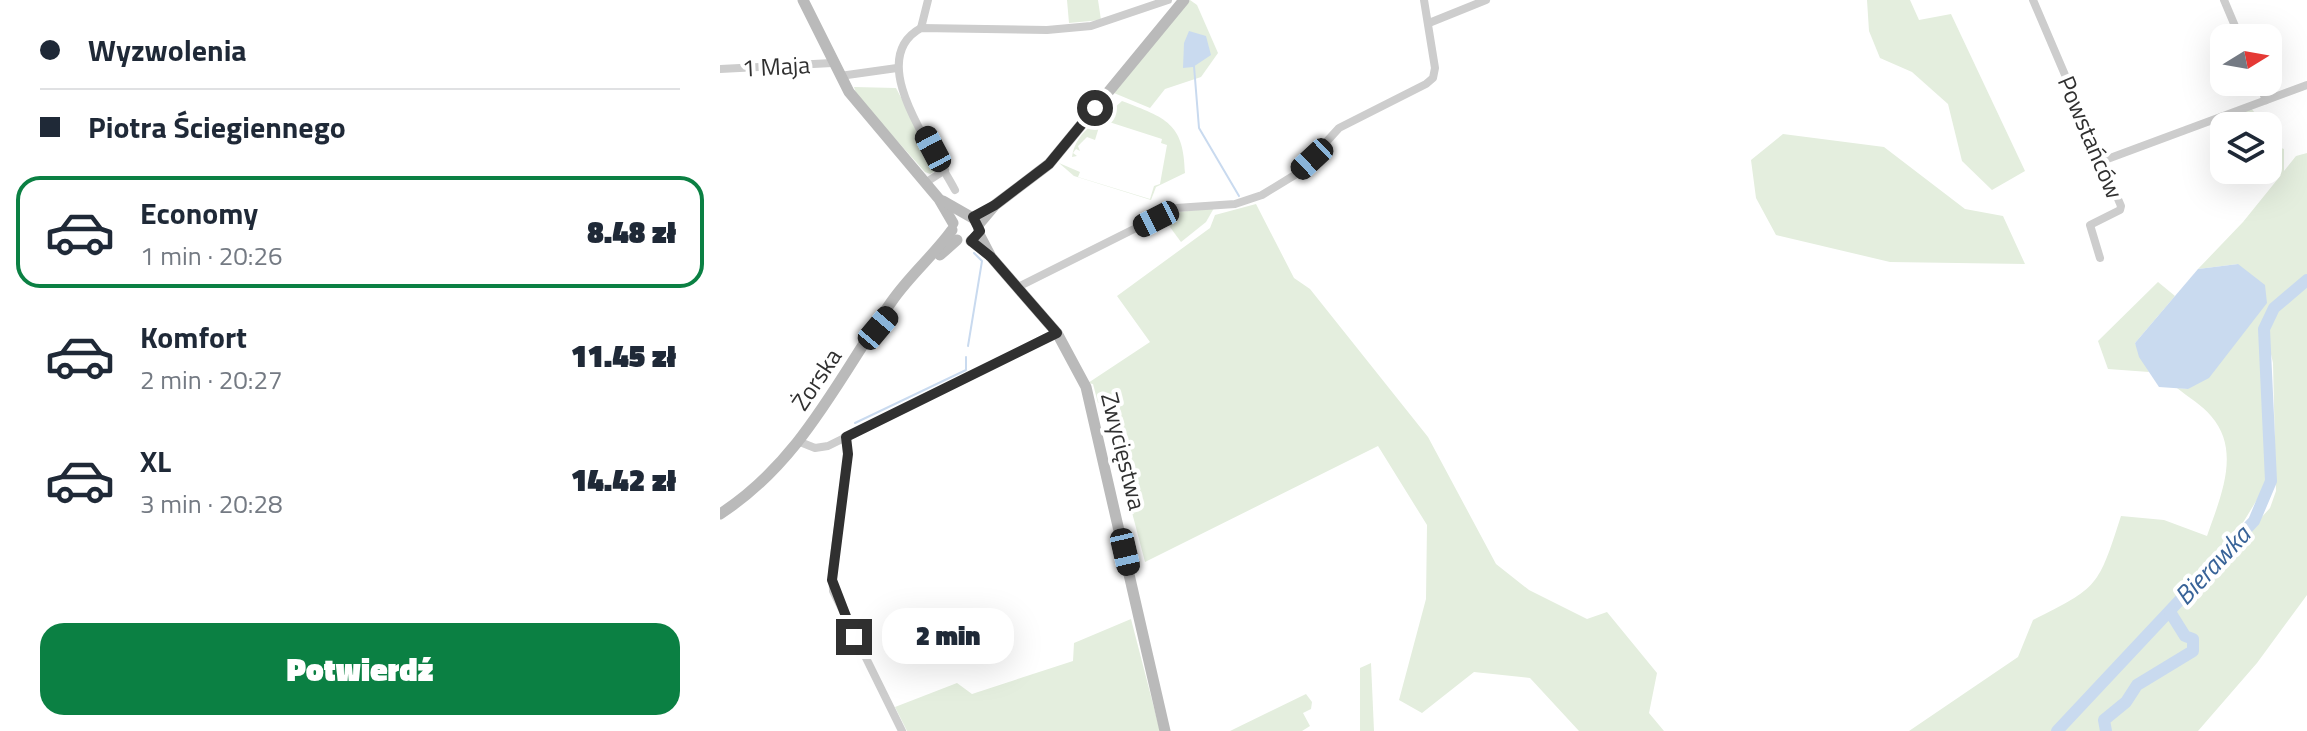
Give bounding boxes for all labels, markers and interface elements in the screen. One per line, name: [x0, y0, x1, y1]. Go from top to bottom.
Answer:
north arrow: [2210, 24, 2282, 96]
map controls: [2210, 24, 2282, 184]
text: Wyzwolenia: [88, 27, 247, 73]
street label: 1 Maja: [741, 46, 811, 86]
street label: Powstańców: [2049, 70, 2133, 204]
route start: [1077, 90, 1113, 126]
text: Piotra Ściegiennego: [88, 104, 346, 150]
button: layers: [2210, 112, 2282, 184]
car: [911, 122, 955, 176]
car: [1286, 134, 1338, 184]
text: Economy: [140, 190, 258, 236]
icon: car: [44, 196, 116, 268]
car: [1129, 197, 1183, 241]
text: 8.48 zł: [587, 209, 676, 255]
text: 1 min · 20:26: [140, 236, 283, 275]
car: [853, 302, 903, 354]
text: Komfort: [140, 314, 247, 360]
icon: car: [44, 320, 116, 392]
text: 11.45 zł: [571, 333, 676, 379]
street label: Żorska: [782, 341, 850, 417]
text: 2 min · 20:27: [140, 360, 283, 399]
street label: Zwycięstwa: [1092, 388, 1156, 514]
text: XL: [140, 438, 171, 484]
icon: car: [44, 444, 116, 516]
text: 14.42 zł: [571, 457, 676, 503]
text: 3 min · 20:28: [140, 484, 283, 523]
water label: Bierawka: [2165, 515, 2261, 614]
car: [1108, 526, 1142, 578]
callout: 2 min: [882, 609, 1014, 665]
text: 2 min: [916, 616, 980, 655]
route end: [836, 619, 872, 655]
button: Potwierdź: [40, 623, 680, 715]

